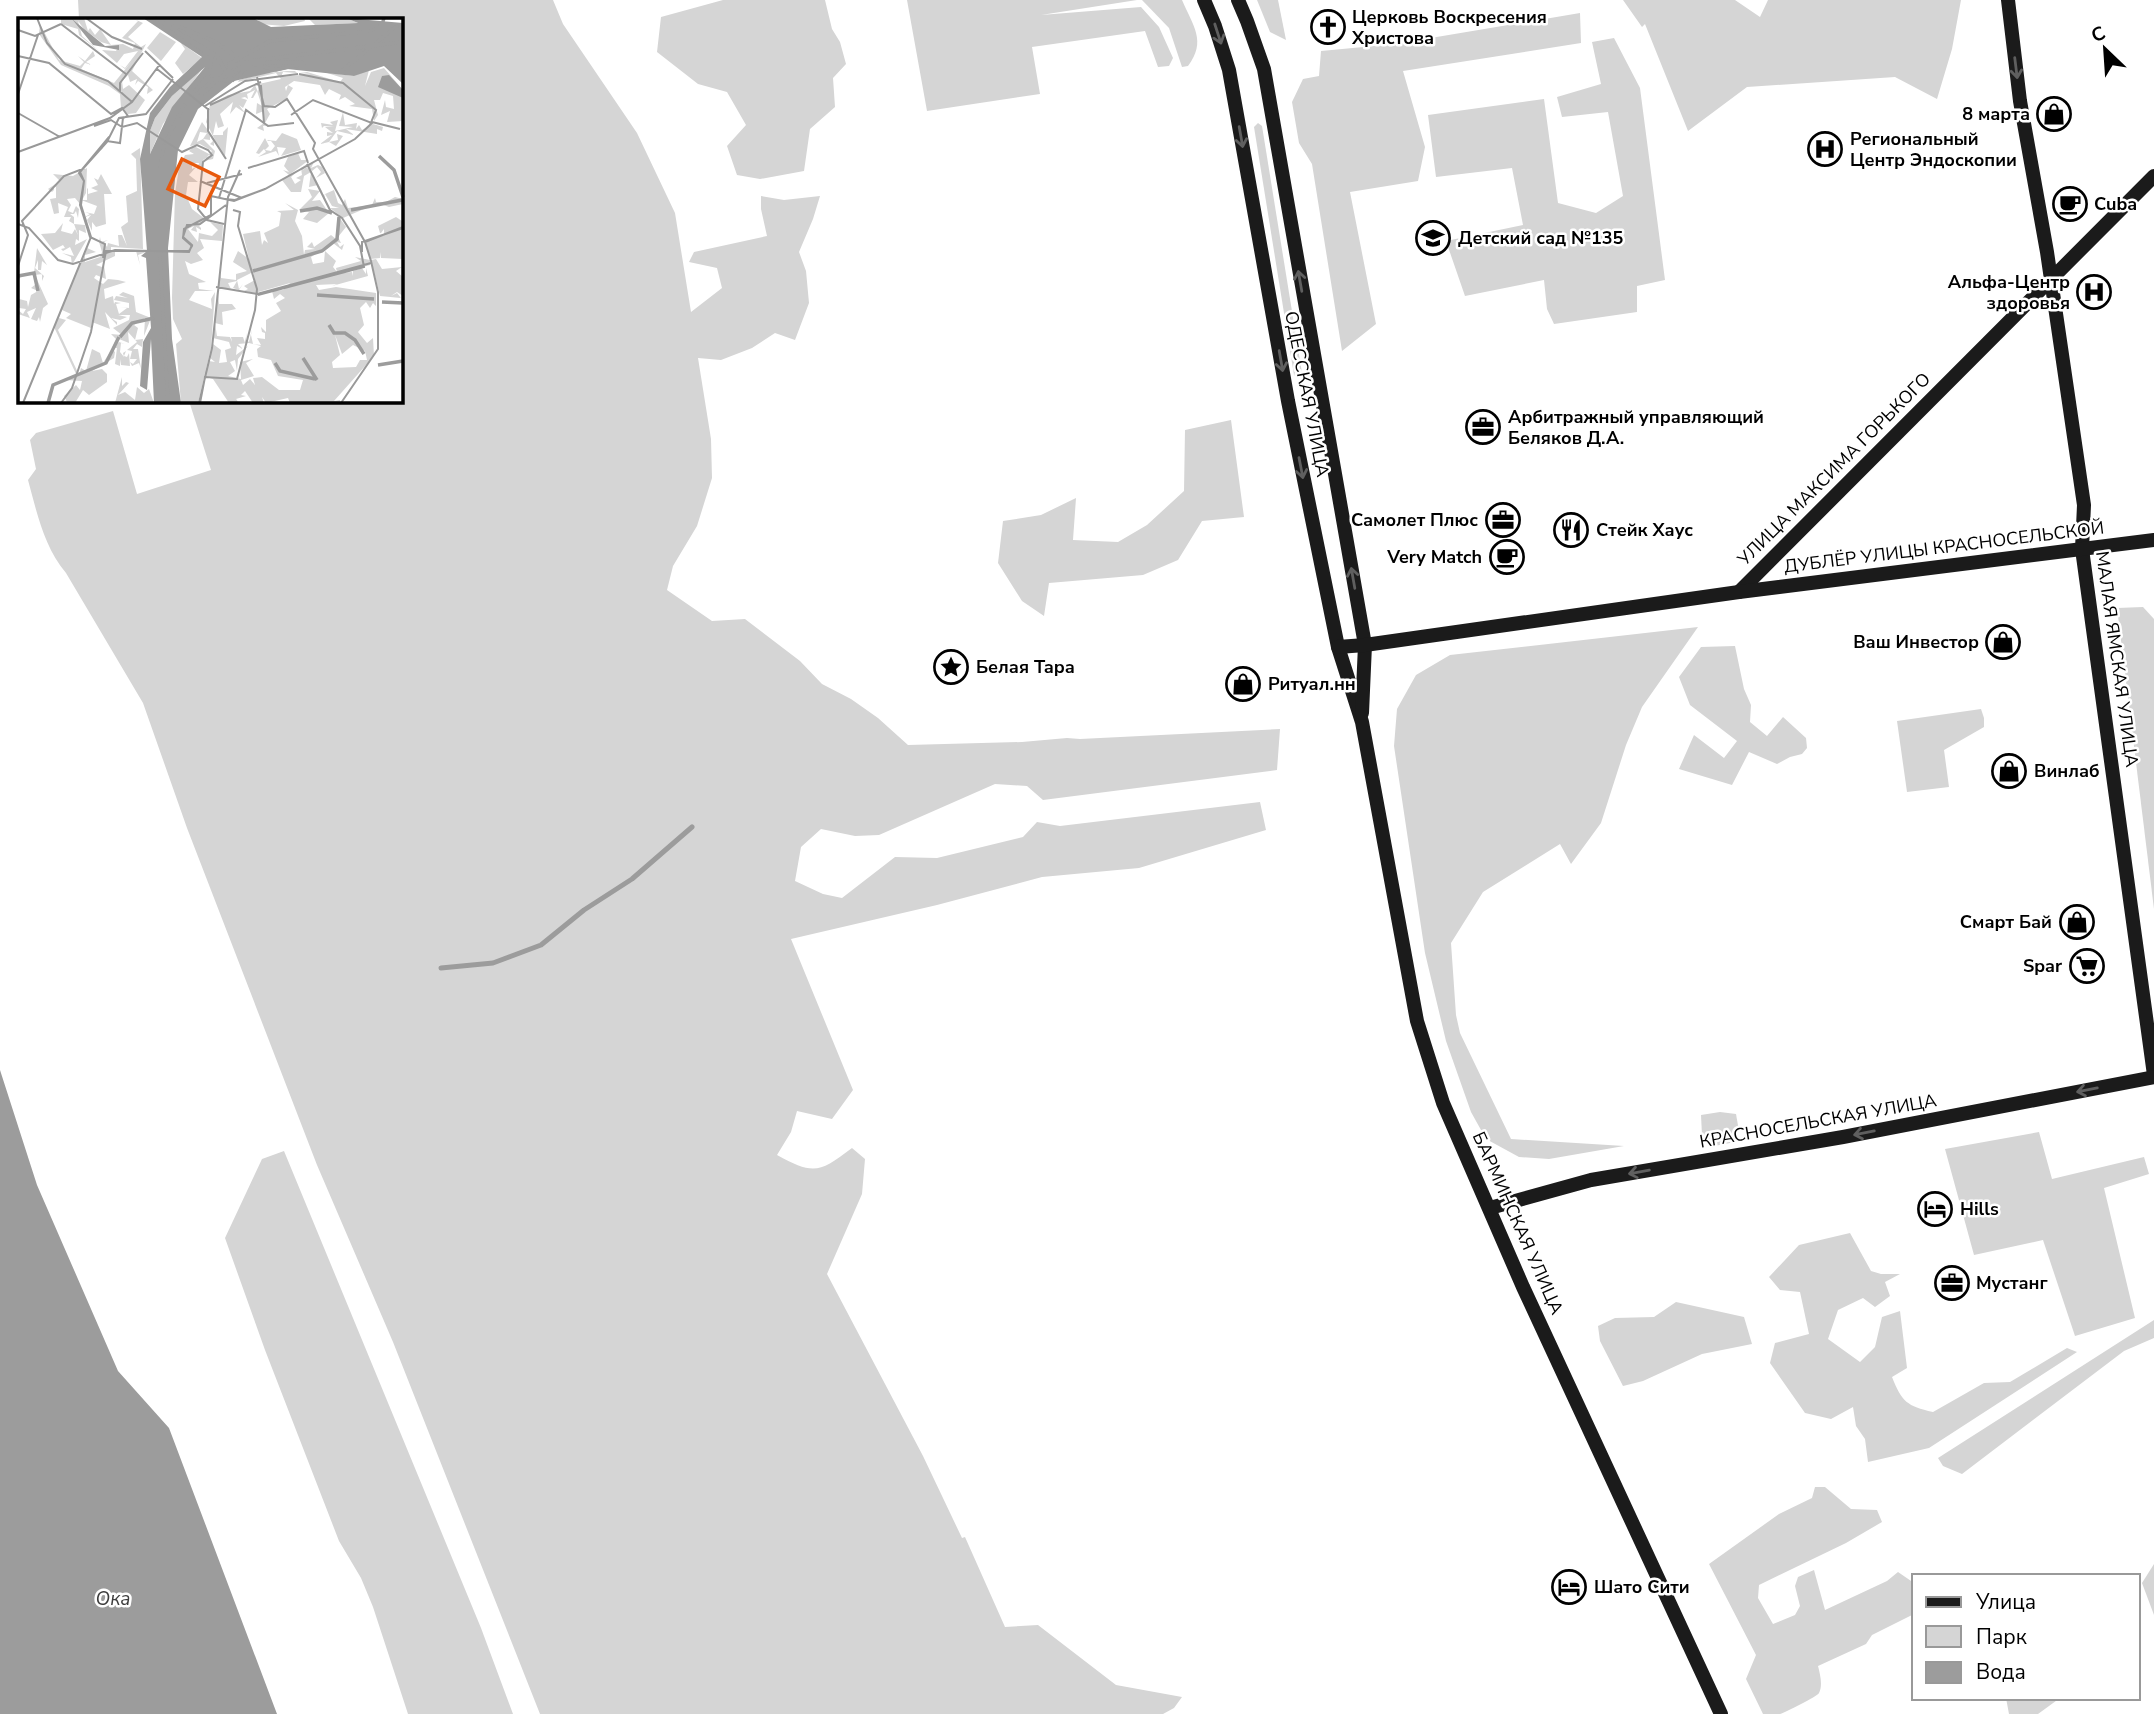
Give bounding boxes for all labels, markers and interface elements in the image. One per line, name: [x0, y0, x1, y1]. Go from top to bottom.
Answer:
place label: Церковь Воскресения Христова: [1351, 5, 1547, 50]
church icon: Церковь Воскресения Христова: [1309, 8, 1347, 46]
north arrow: [2070, 14, 2140, 84]
inset map: [18, 18, 402, 402]
text: С: [2087, 20, 2110, 49]
one-way arrow: [1213, 23, 1225, 45]
one-way arrow: [2010, 56, 2023, 79]
shop icon: 8 марта: [2035, 95, 2073, 133]
place label: 8 марта: [1962, 102, 2030, 126]
one-way arrow: [1235, 125, 1248, 148]
place label: Региональный Центр Эндоскопии: [1850, 127, 2017, 172]
hospital icon: Региональный Центр Эндоскопии: [1806, 130, 1844, 168]
cafe icon: Cuba: [2051, 185, 2089, 223]
place label: Cuba: [2094, 192, 2137, 216]
school or university icon: Детский сад №135: [1414, 219, 1452, 257]
place label: Детский сад №135: [1458, 226, 1624, 250]
place label: Альфа-Центр здоровья: [1948, 270, 2070, 315]
one-way arrow: [1293, 271, 1306, 293]
hospital icon: Альфа-Центр здоровья: [2075, 273, 2113, 311]
street label: ОДЕССКАЯ УЛИЦА: [1279, 309, 1335, 479]
one-way arrow: [1274, 349, 1288, 372]
street label: УЛИЦА МАКСИМА ГОРЬКОГО: [1731, 367, 1936, 572]
place label: Арбитражный управляющий Беляков Д.А.: [1508, 405, 1764, 450]
office icon: Арбитражный управляющий Беляков Д.А.: [1464, 408, 1502, 446]
one-way arrow: [1295, 456, 1309, 479]
office icon: Самолет Плюс: [1484, 501, 1522, 539]
place label: Самолет Плюс: [1351, 508, 1478, 532]
restaurant icon: Стейк Хаус: [1552, 511, 1590, 549]
street label: ДУБЛЁР УЛИЦЫ КРАСНОСЕЛЬСКОЙ: [1783, 515, 2105, 579]
place label: Стейк Хаус: [1596, 518, 1693, 542]
cafe icon: Very Match: [1488, 538, 1526, 576]
place label: Very Match: [1386, 545, 1482, 569]
street label: МАЛАЯ ЯМСКАЯ УЛИЦА: [2090, 549, 2144, 769]
one-way arrow: [1346, 567, 1359, 590]
shop icon: Ваш Инвестор: [1984, 623, 2022, 661]
place label: Ваш Инвестор: [1853, 630, 1979, 654]
place icon: Белая Тара: [932, 648, 970, 686]
place label: Белая Тара: [976, 655, 1075, 679]
shop icon: Ритуал.нн: [1224, 665, 1262, 703]
place label: Ритуал.нн: [1268, 672, 1356, 696]
shop icon: Винлаб: [1990, 752, 2028, 790]
place label: Винлаб: [2034, 759, 2100, 783]
shop icon: Смарт Бай: [2058, 903, 2096, 941]
place label: Смарт Бай: [1960, 910, 2052, 934]
supermarket icon: Spar: [2068, 947, 2106, 985]
place label: Spar: [2023, 954, 2062, 978]
one-way arrow: [2076, 1084, 2099, 1098]
street label: КРАСНОСЕЛЬСКАЯ УЛИЦА: [1698, 1088, 1938, 1154]
one-way arrow: [1853, 1126, 1876, 1140]
street label: БАРМИНСКАЯ УЛИЦА: [1467, 1128, 1569, 1318]
one-way arrow: [1629, 1166, 1651, 1179]
hotel icon: Hills: [1916, 1190, 1954, 1228]
place label: Hills: [1960, 1197, 1999, 1221]
office icon: Мустанг: [1933, 1264, 1971, 1302]
place label: Мустанг: [1976, 1271, 2048, 1295]
hotel icon: Шато Сити: [1550, 1568, 1588, 1606]
legend: [1912, 1574, 2140, 1700]
place label: Шато Сити: [1594, 1575, 1690, 1599]
water label: Ока: [96, 1586, 130, 1612]
text: Улица: [1975, 1588, 2036, 1616]
text: Парк: [1976, 1623, 2028, 1651]
text: Вода: [1976, 1658, 2026, 1686]

